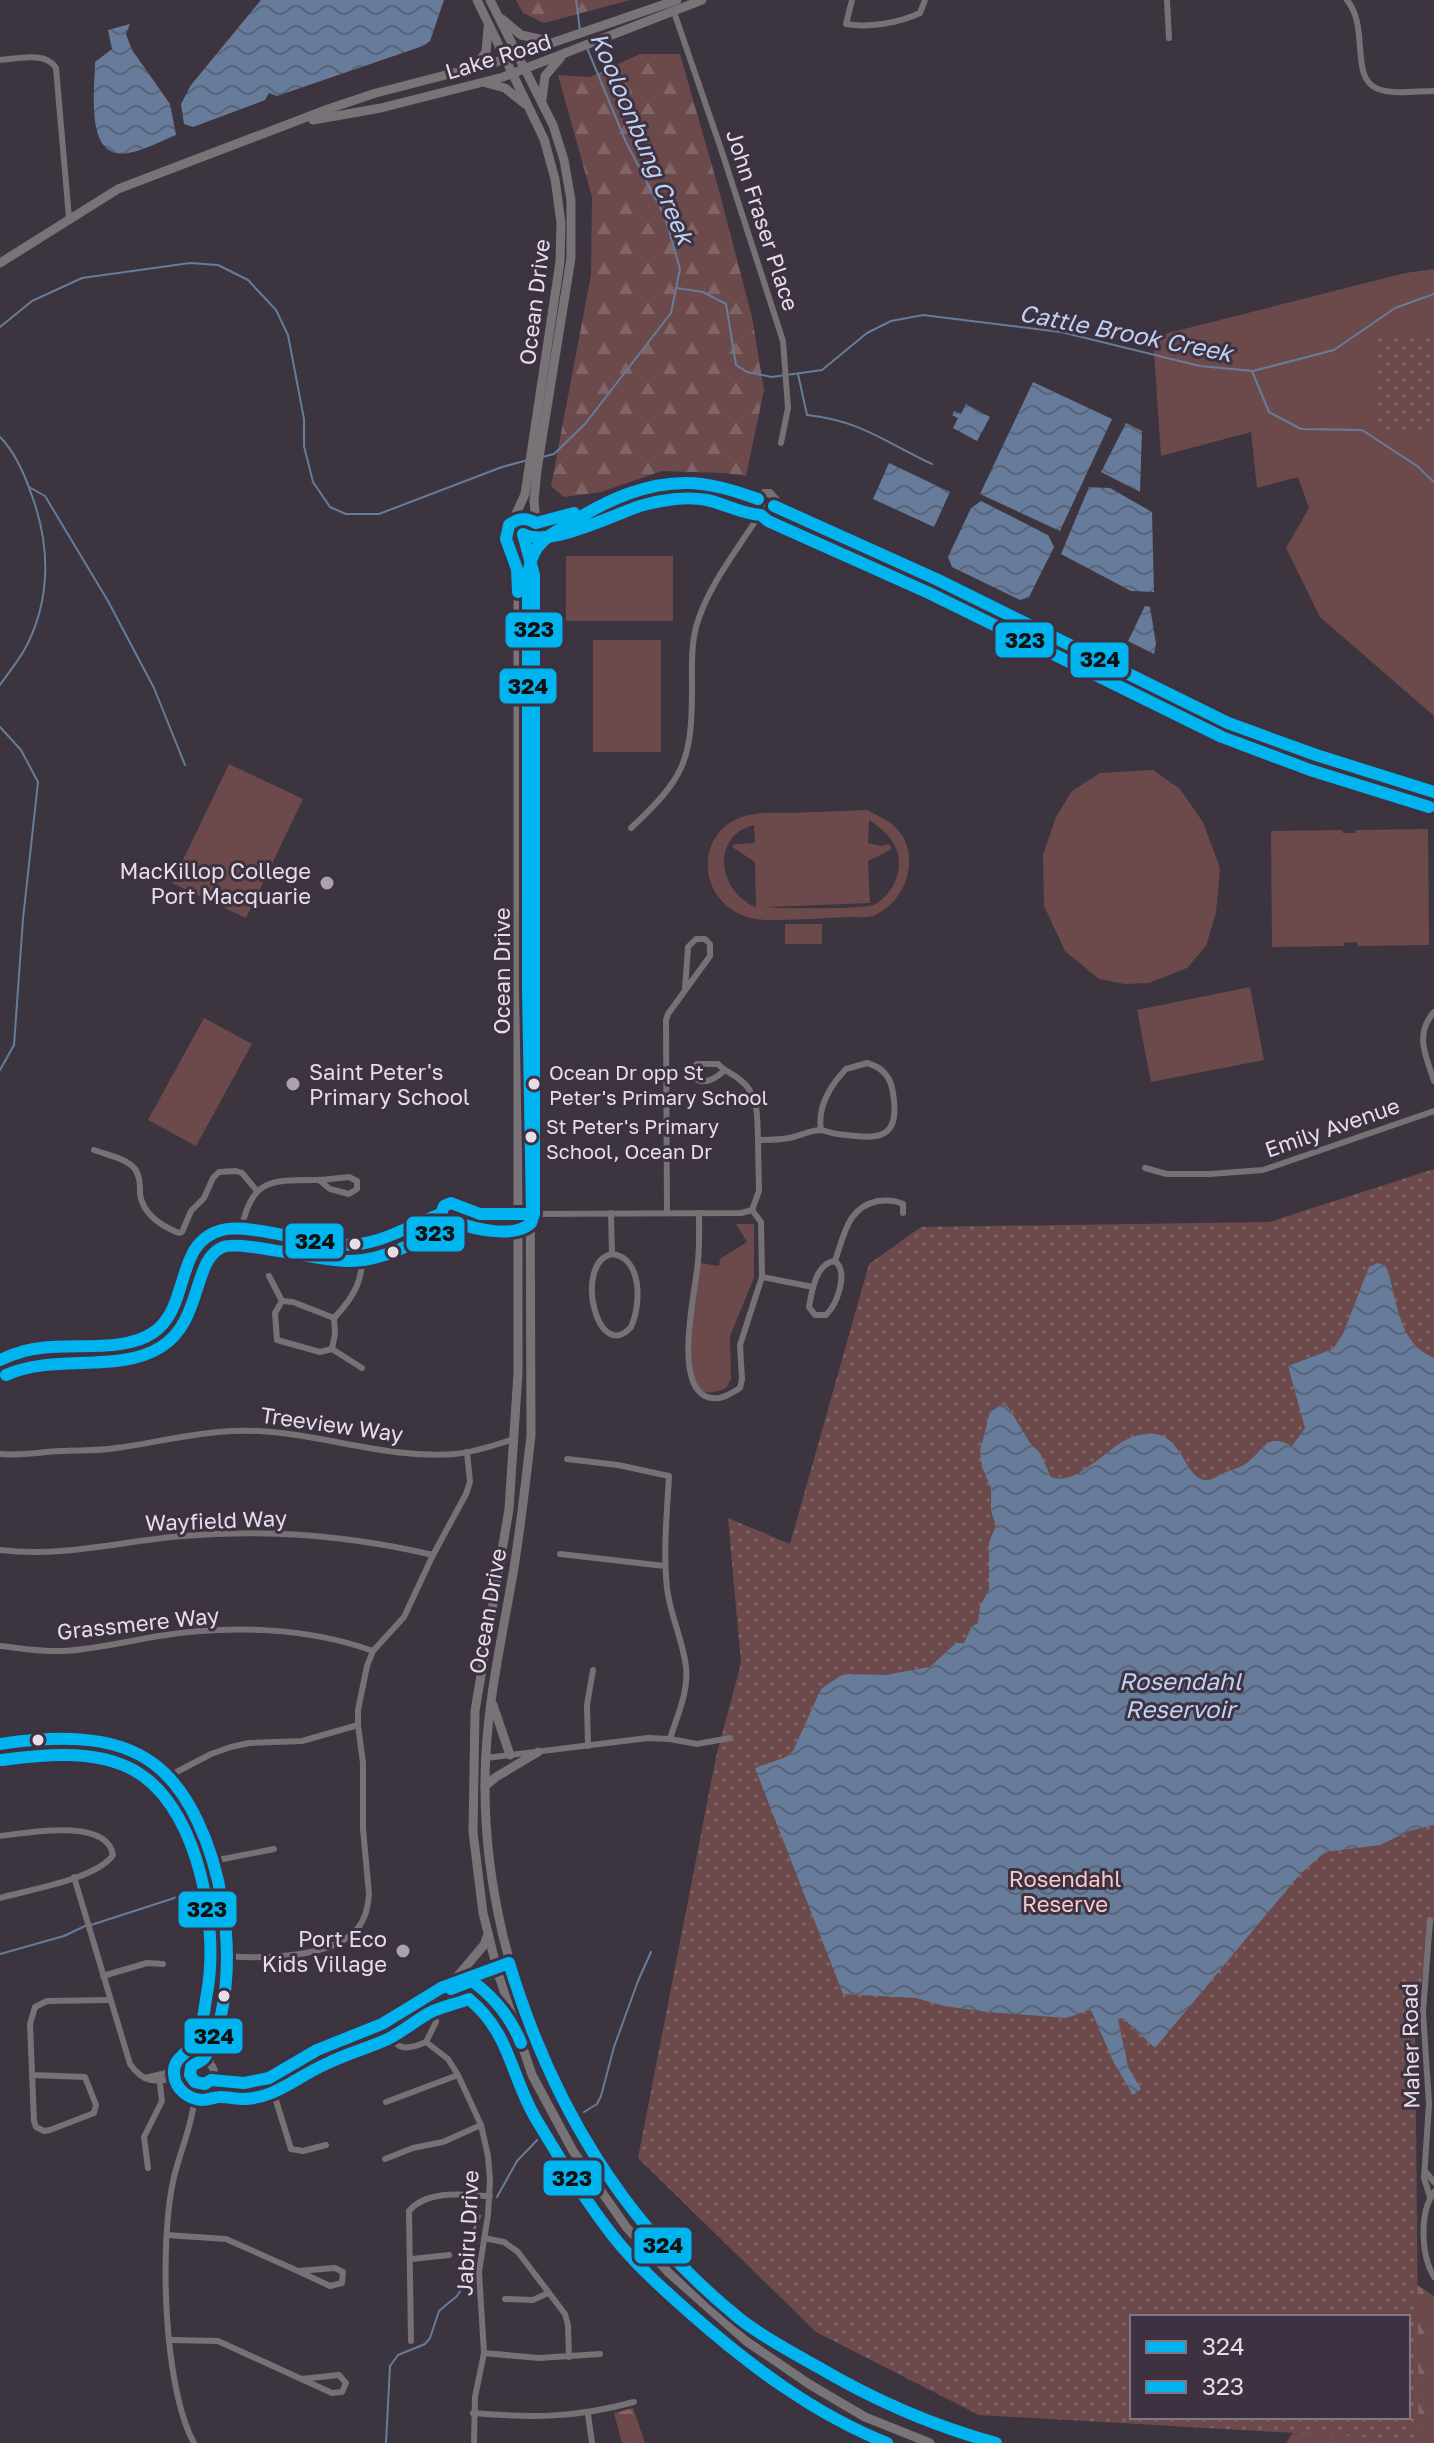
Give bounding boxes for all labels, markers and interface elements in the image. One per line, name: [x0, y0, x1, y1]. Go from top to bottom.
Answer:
street label: Lake Road: [442, 27, 554, 85]
water label: Kooloonbung Creek: [584, 28, 702, 251]
street label: John Fraser Place: [721, 126, 805, 314]
street label: Ocean Drive: [513, 237, 555, 367]
water label: Cattle Brook Creek: [1017, 297, 1237, 367]
line badge: 323: [504, 611, 564, 649]
text: 323: [514, 615, 554, 642]
line badge: 323: [994, 621, 1055, 659]
text: 323: [1005, 626, 1045, 653]
line badge: 324: [1069, 641, 1130, 679]
text: 324: [1080, 645, 1120, 672]
line badge: 324: [498, 667, 558, 705]
text: 324: [508, 672, 548, 699]
place label: MacKillop College Port Macquarie: [119, 857, 311, 909]
marker: MacKillop College Port Macquarie: [318, 874, 336, 892]
street label: Ocean Drive: [488, 907, 515, 1035]
place label: Saint Peter's Primary School: [309, 1058, 470, 1110]
place label: Ocean Dr opp St Peter's Primary School: [549, 1060, 768, 1109]
marker: Saint Peter's Primary School: [284, 1075, 302, 1093]
marker: Ocean Dr opp St Peter's Primary School: [526, 1076, 542, 1092]
street label: Emily Avenue: [1261, 1091, 1403, 1163]
place label: St Peter's Primary School, Ocean Dr: [546, 1114, 719, 1163]
marker: St Peter's Primary School, Ocean Dr: [523, 1129, 539, 1145]
line badge: 323: [405, 1215, 466, 1253]
text: 323: [415, 1219, 455, 1246]
line badge: 324: [284, 1222, 345, 1260]
text: 324: [295, 1227, 335, 1254]
unlabelled marker: [347, 1236, 363, 1252]
unlabelled marker: [385, 1244, 401, 1260]
street label: Treeview Way: [259, 1401, 405, 1447]
street label: Wayfield Way: [145, 1504, 287, 1536]
street label: Ocean Drive: [463, 1546, 511, 1676]
street label: Grassmere Way: [56, 1601, 220, 1645]
water label: Rosendahl Reservoir: [1119, 1666, 1243, 1723]
unlabelled marker: [30, 1732, 46, 1748]
park label: Rosendahl Reserve: [1009, 1865, 1121, 1917]
line badge: 323: [177, 1890, 238, 1929]
text: 323: [187, 1895, 227, 1922]
place label: Port Eco Kids Village: [262, 1925, 387, 1977]
marker: Port Eco Kids Village: [394, 1942, 412, 1960]
street label: Maher Road: [1395, 1983, 1425, 2109]
unlabelled marker: [216, 1988, 232, 2004]
line badge: 324: [183, 2017, 244, 2055]
text: 324: [194, 2022, 234, 2049]
line badge: 323: [542, 2159, 603, 2197]
text: 323: [552, 2164, 592, 2191]
street label: Jabiru Drive: [450, 2169, 484, 2297]
line badge: 324: [633, 2226, 693, 2265]
text: 324: [643, 2231, 683, 2258]
legend: [1130, 2315, 1410, 2419]
text: 324: [1202, 2331, 1245, 2360]
text: 323: [1202, 2371, 1244, 2400]

